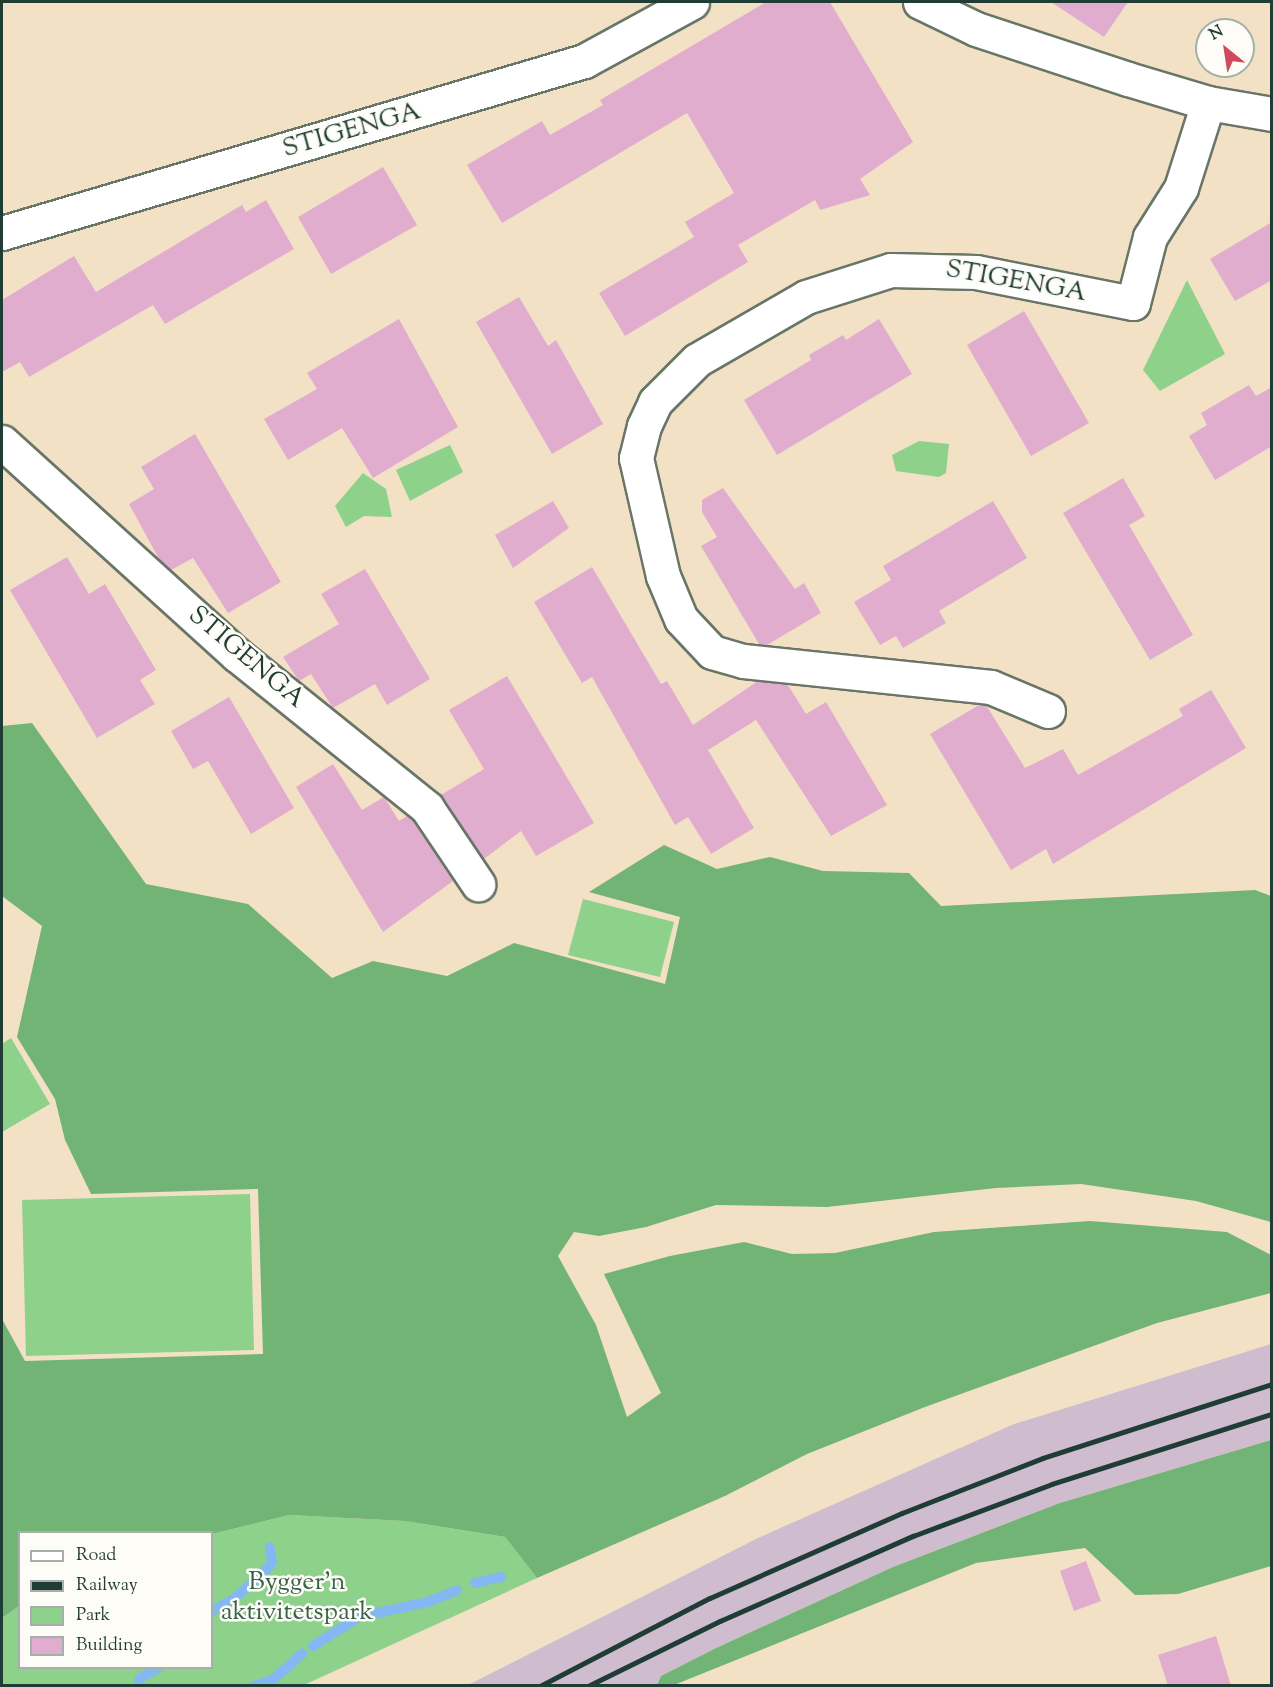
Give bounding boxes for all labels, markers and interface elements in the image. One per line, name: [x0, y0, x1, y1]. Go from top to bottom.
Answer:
north arrow: [1195, 18, 1255, 78]
text: N: [1205, 21, 1228, 47]
street label: STIGENGA: [279, 96, 425, 166]
street label: STIGENGA: [943, 254, 1089, 310]
street label: STIGENGA: [181, 600, 311, 716]
legend: [18, 1531, 213, 1669]
text: Road: [76, 1543, 116, 1569]
park label: Bygger'n aktivitetspark: [221, 1567, 373, 1628]
text: Railway: [76, 1573, 138, 1599]
text: Park: [76, 1603, 110, 1629]
text: Building: [76, 1633, 142, 1659]

